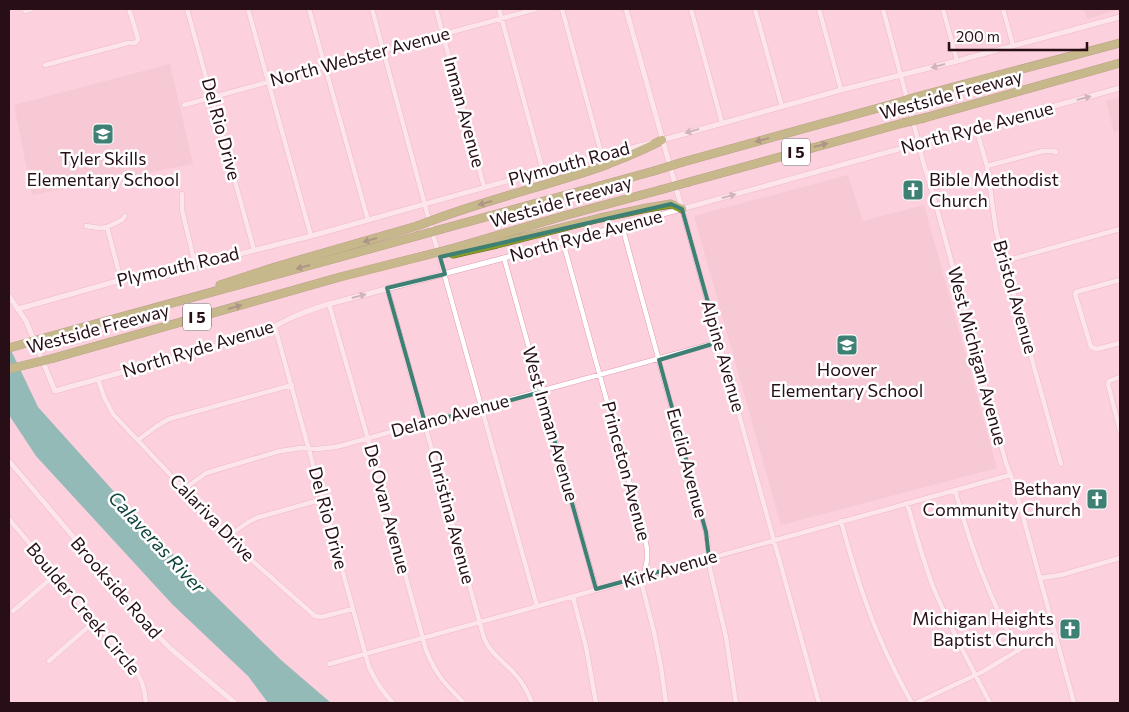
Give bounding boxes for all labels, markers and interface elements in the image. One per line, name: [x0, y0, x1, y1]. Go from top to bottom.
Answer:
scale bar: [949, 20, 1086, 52]
street label: North Webster Avenue: [267, 21, 452, 91]
text: 200 m: [956, 27, 1000, 45]
street label: Inman Avenue: [440, 54, 490, 170]
one-way arrow: [931, 63, 946, 71]
street label: Westside Freeway: [877, 64, 1024, 124]
street label: Del Rio Drive: [198, 75, 246, 182]
one-way arrow: [1077, 94, 1092, 102]
street label: North Ryde Avenue: [898, 96, 1055, 158]
school or university icon: Tyler Skills Elementary School: [91, 122, 115, 146]
one-way arrow: [685, 128, 700, 136]
street label: Plymouth Road: [506, 136, 632, 190]
one-way arrow: [755, 136, 770, 144]
road number: I 5: [782, 138, 810, 166]
one-way arrow: [813, 141, 828, 149]
place label: Tyler Skills Elementary School: [27, 147, 179, 190]
place label: Bible Methodist Church: [929, 168, 1059, 211]
street label: Westside Freeway: [487, 170, 634, 232]
church icon: Bible Methodist Church: [901, 178, 925, 202]
one-way arrow: [721, 192, 736, 200]
one-way arrow: [477, 199, 492, 207]
street label: North Ryde Avenue: [507, 204, 664, 266]
one-way arrow: [362, 237, 377, 245]
street label: Bristol Avenue: [989, 237, 1043, 356]
street label: Plymouth Road: [114, 241, 241, 291]
one-way arrow: [295, 264, 310, 272]
street label: West Michigan Avenue: [944, 264, 1012, 447]
one-way arrow: [351, 292, 366, 300]
street label: Alpine Avenue: [697, 297, 750, 414]
street label: Westside Freeway: [24, 298, 171, 358]
one-way arrow: [228, 302, 243, 310]
road number: I 5: [183, 304, 211, 330]
street label: North Ryde Avenue: [119, 315, 276, 382]
school or university icon: Hoover Elementary School: [835, 333, 859, 357]
street label: West Inman Avenue: [518, 344, 584, 504]
place label: Hoover Elementary School: [771, 358, 923, 401]
street label: Delano Avenue: [388, 389, 511, 441]
street label: Princeton Avenue: [598, 399, 656, 543]
street label: Euclid Avenue: [663, 405, 713, 520]
street label: De Ovan Avenue: [360, 442, 416, 576]
street label: Christina Avenue: [424, 447, 480, 586]
street label: Del Rio Drive: [305, 464, 353, 571]
street label: Calariva Drive: [166, 469, 260, 566]
place label: Bethany Community Church: [923, 477, 1081, 520]
water label: Calaveras River: [104, 486, 212, 599]
church icon: Bethany Community Church: [1085, 487, 1109, 511]
street label: Brookside Road: [66, 532, 167, 643]
street label: Boulder Creek Circle: [22, 538, 145, 679]
street label: Kirk Avenue: [620, 544, 719, 592]
place label: Michigan Heights Baptist Church: [912, 607, 1054, 650]
church icon: Michigan Heights Baptist Church: [1058, 617, 1082, 641]

